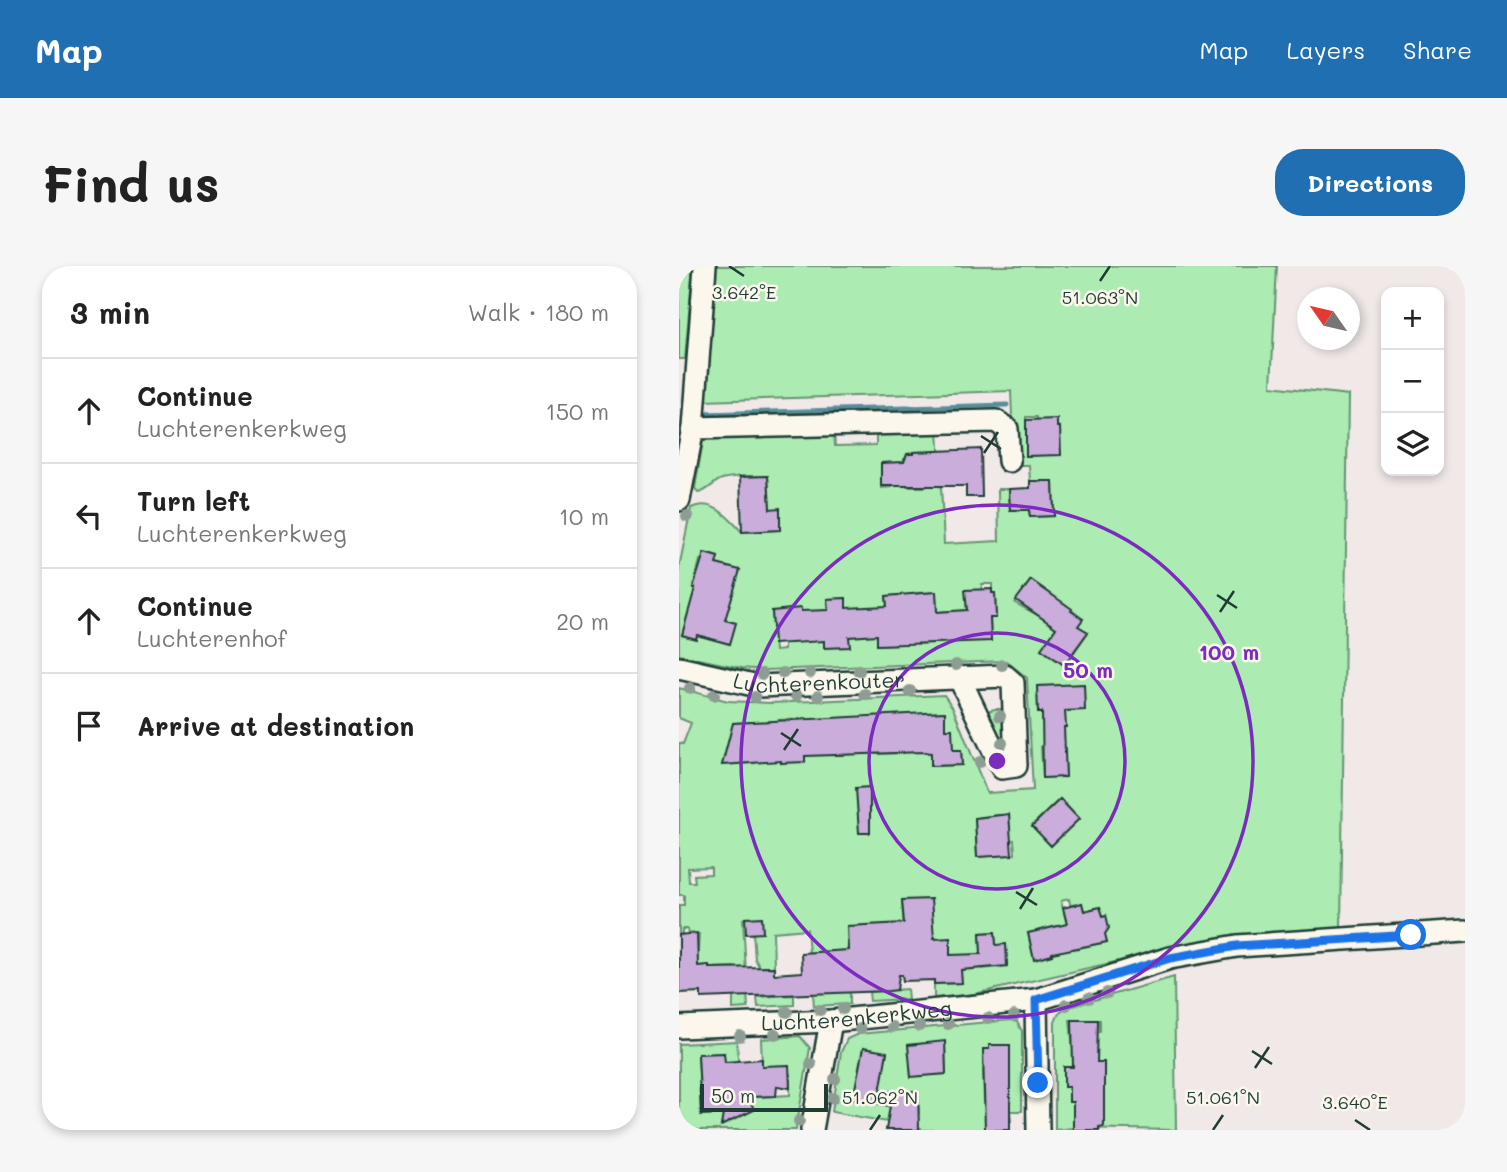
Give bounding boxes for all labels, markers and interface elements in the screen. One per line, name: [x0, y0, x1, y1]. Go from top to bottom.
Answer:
text: Map: [35, 28, 103, 71]
text: Map: [1200, 34, 1248, 65]
text: Layers: [1286, 34, 1365, 65]
text: Share: [1403, 34, 1472, 65]
button: Directions: [1275, 149, 1465, 216]
text: Find us: [42, 151, 220, 214]
text: 3.642°E: [712, 280, 776, 304]
text: 51.063°N: [1062, 285, 1138, 309]
north arrow: [1297, 287, 1360, 350]
map controls: [1381, 287, 1444, 476]
button: +: [1381, 287, 1444, 350]
text: 3 min: [70, 292, 150, 332]
text: Walk · 180 m: [468, 297, 609, 327]
button: −: [1381, 350, 1444, 413]
text: Continue: [137, 379, 253, 413]
icon: ahead: [70, 392, 108, 430]
text: 150 m: [545, 396, 609, 426]
text: Luchterenkerkweg: [137, 413, 347, 443]
button: layers: [1381, 413, 1444, 476]
text: Turn left: [137, 484, 250, 518]
icon: left: [70, 497, 108, 535]
text: 10 m: [559, 501, 609, 531]
text: Luchterenkerkweg: [137, 518, 347, 548]
text: Continue: [137, 589, 253, 623]
icon: ahead: [70, 602, 108, 640]
text: 20 m: [556, 606, 609, 636]
text: Luchterenhof: [137, 623, 287, 653]
text: 100 m: [1199, 638, 1259, 665]
text: 50 m: [1063, 656, 1113, 683]
street label: Luchterenkouter: [731, 665, 905, 698]
icon: arrive: [70, 707, 108, 745]
text: Arrive at destination: [137, 709, 414, 743]
centre of rings: [985, 749, 1009, 773]
route start: [1395, 919, 1426, 950]
street label: Luchterenkerkweg: [761, 994, 953, 1036]
route end: [1022, 1067, 1053, 1098]
scale bar: [700, 1081, 828, 1113]
text: 50 m: [711, 1083, 755, 1108]
text: 51.062°N: [842, 1085, 918, 1109]
text: 51.061°N: [1186, 1085, 1260, 1109]
text: 3.640°E: [1322, 1090, 1388, 1114]

